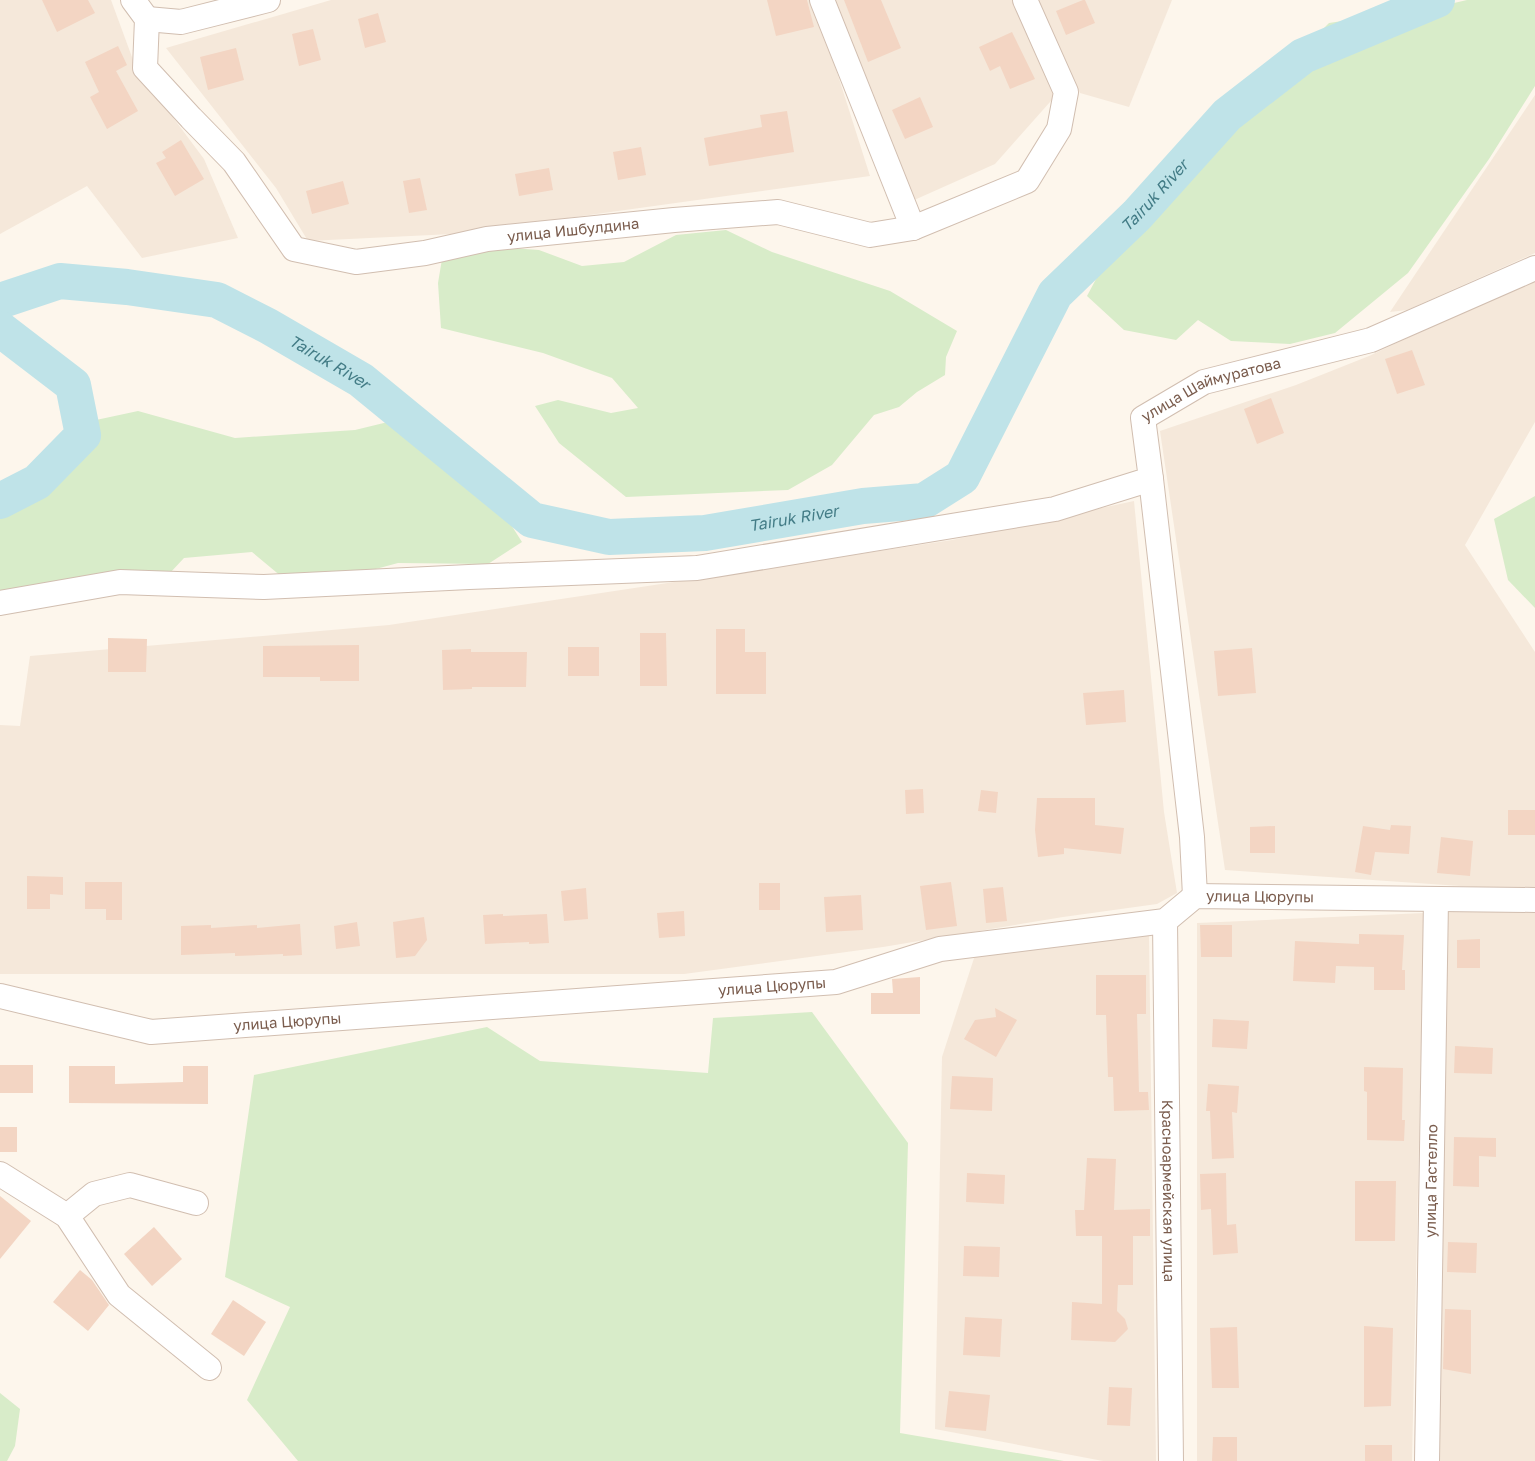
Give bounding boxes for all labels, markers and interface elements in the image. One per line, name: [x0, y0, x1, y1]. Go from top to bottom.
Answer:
water label: Tairuk River: [1116, 153, 1194, 235]
street label: улица Ишбулдина: [506, 214, 640, 245]
water label: Tairuk River: [286, 331, 376, 395]
street label: улица Шаймуратова: [1138, 353, 1282, 425]
water label: Tairuk River: [747, 500, 842, 535]
street label: улица Цюрупы: [1206, 886, 1314, 905]
street label: улица Цюрупы: [717, 973, 827, 999]
street label: улица Цюрупы: [233, 1008, 342, 1034]
street label: Красноармейская улица: [1159, 1100, 1179, 1282]
street label: улица Гастелло: [1421, 1124, 1440, 1238]

